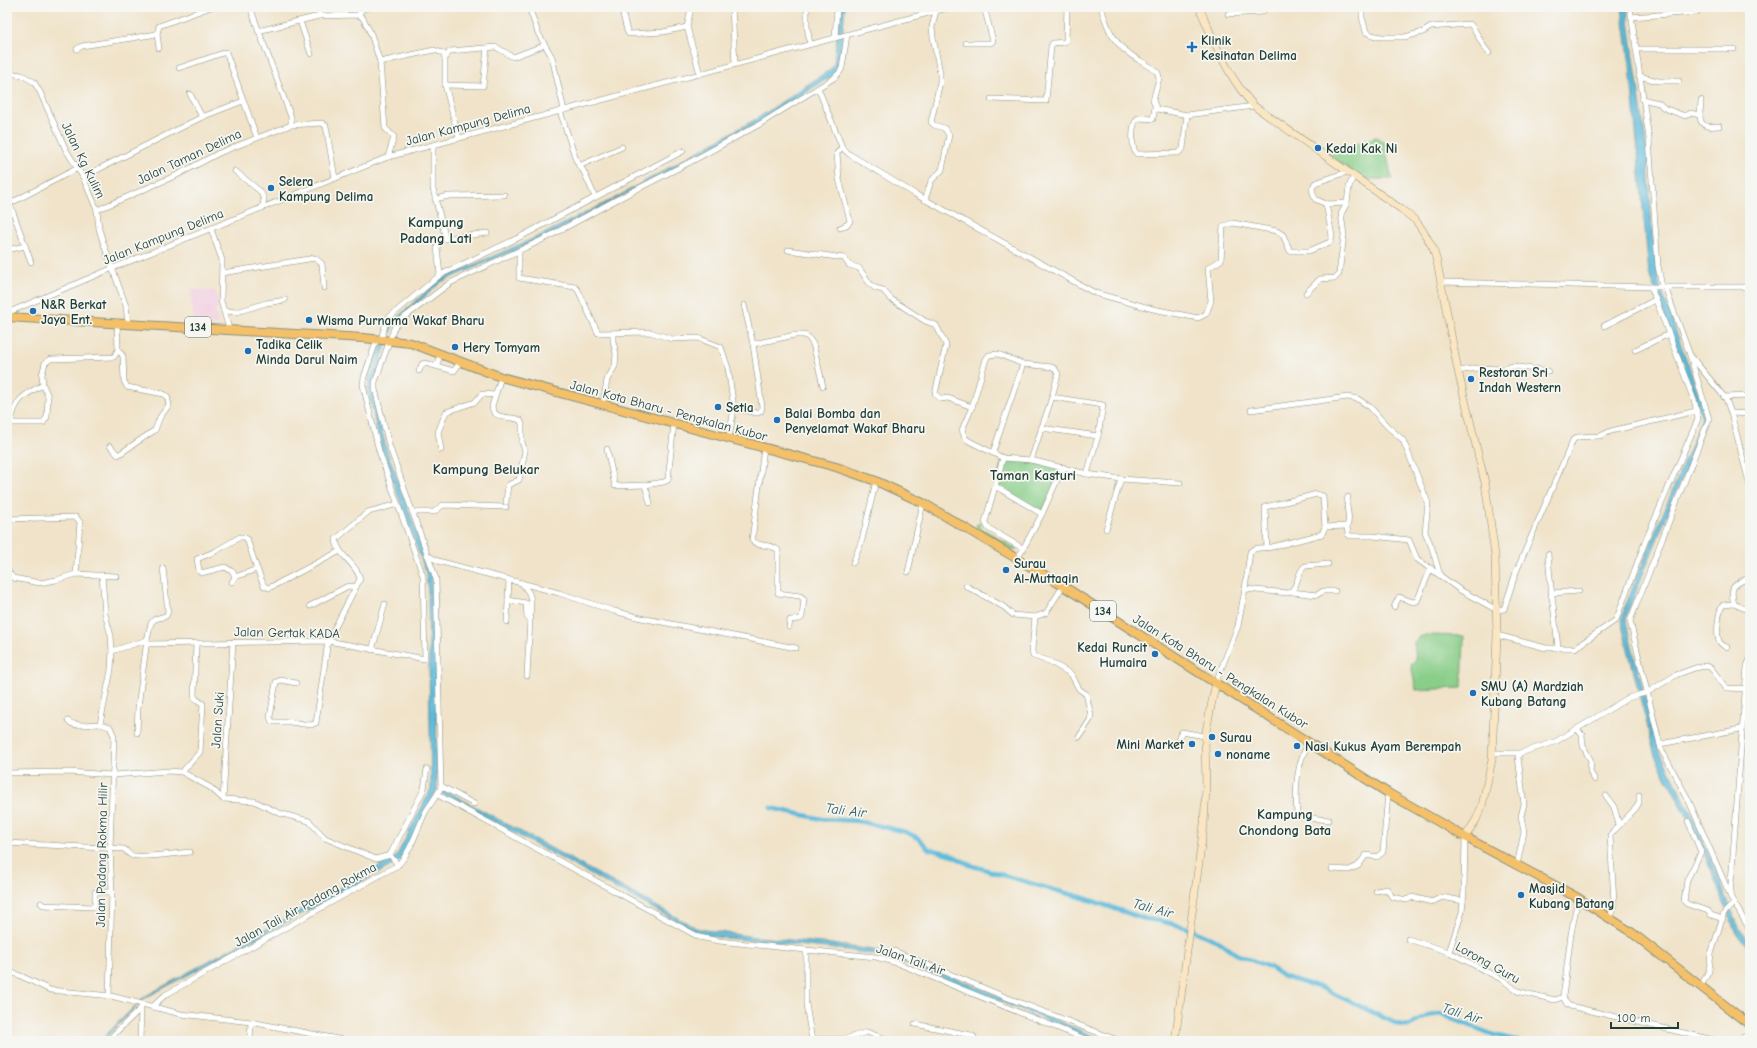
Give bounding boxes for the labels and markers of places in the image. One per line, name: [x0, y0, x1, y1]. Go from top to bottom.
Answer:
place label: Klinik Kesihatan Delima: [1201, 33, 1297, 63]
marker: Klinik Kesihatan Delima: [1186, 41, 1198, 53]
place label: Kedai Kak Ni: [1326, 141, 1397, 156]
marker: Kedai Kak Ni: [1313, 143, 1323, 153]
place label: Selera Kampung Delima: [279, 174, 373, 204]
marker: Selera Kampung Delima: [266, 183, 276, 193]
place label: N&R Berkat Jaya Ent.: [41, 297, 107, 327]
marker: N&R Berkat Jaya Ent.: [28, 306, 38, 316]
place label: Wisma Purnama Wakaf Bharu: [317, 313, 485, 328]
marker: Wisma Purnama Wakaf Bharu: [304, 315, 314, 325]
place label: Tadika Celik Minda Darul Naim: [256, 337, 358, 367]
place label: Hery Tomyam: [463, 340, 540, 355]
marker: Hery Tomyam: [450, 342, 460, 352]
marker: Tadika Celik Minda Darul Naim: [243, 346, 253, 356]
place label: Restoran Sri Indah Western: [1479, 365, 1561, 395]
marker: Restoran Sri Indah Western: [1466, 374, 1476, 384]
place label: Setia: [726, 400, 754, 415]
marker: Setia: [713, 402, 723, 412]
place label: Balai Bomba dan Penyelamat Wakaf Bharu: [785, 406, 925, 436]
marker: Balai Bomba dan Penyelamat Wakaf Bharu: [772, 415, 782, 425]
place label: Surau Al-Muttaqin: [1014, 556, 1078, 586]
marker: Surau Al-Muttaqin: [1001, 565, 1011, 575]
place label: Kedai Runcit Humaira: [1077, 640, 1148, 670]
marker: Kedai Runcit Humaira: [1150, 649, 1160, 659]
place label: SMU (A) Mardziah Kubang Batang: [1481, 679, 1584, 709]
marker: SMU (A) Mardziah Kubang Batang: [1468, 688, 1478, 698]
place label: Surau: [1220, 730, 1252, 745]
marker: Surau: [1207, 732, 1217, 742]
place label: Mini Market: [1116, 737, 1185, 752]
marker: Mini Market: [1187, 739, 1197, 749]
place label: Nasi Kukus Ayam Berempah: [1305, 739, 1461, 754]
marker: Nasi Kukus Ayam Berempah: [1292, 741, 1302, 751]
place label: noname: [1226, 747, 1271, 762]
marker: noname: [1213, 749, 1223, 759]
place label: Masjid Kubang Batang: [1529, 881, 1615, 911]
marker: Masjid Kubang Batang: [1516, 890, 1526, 900]

